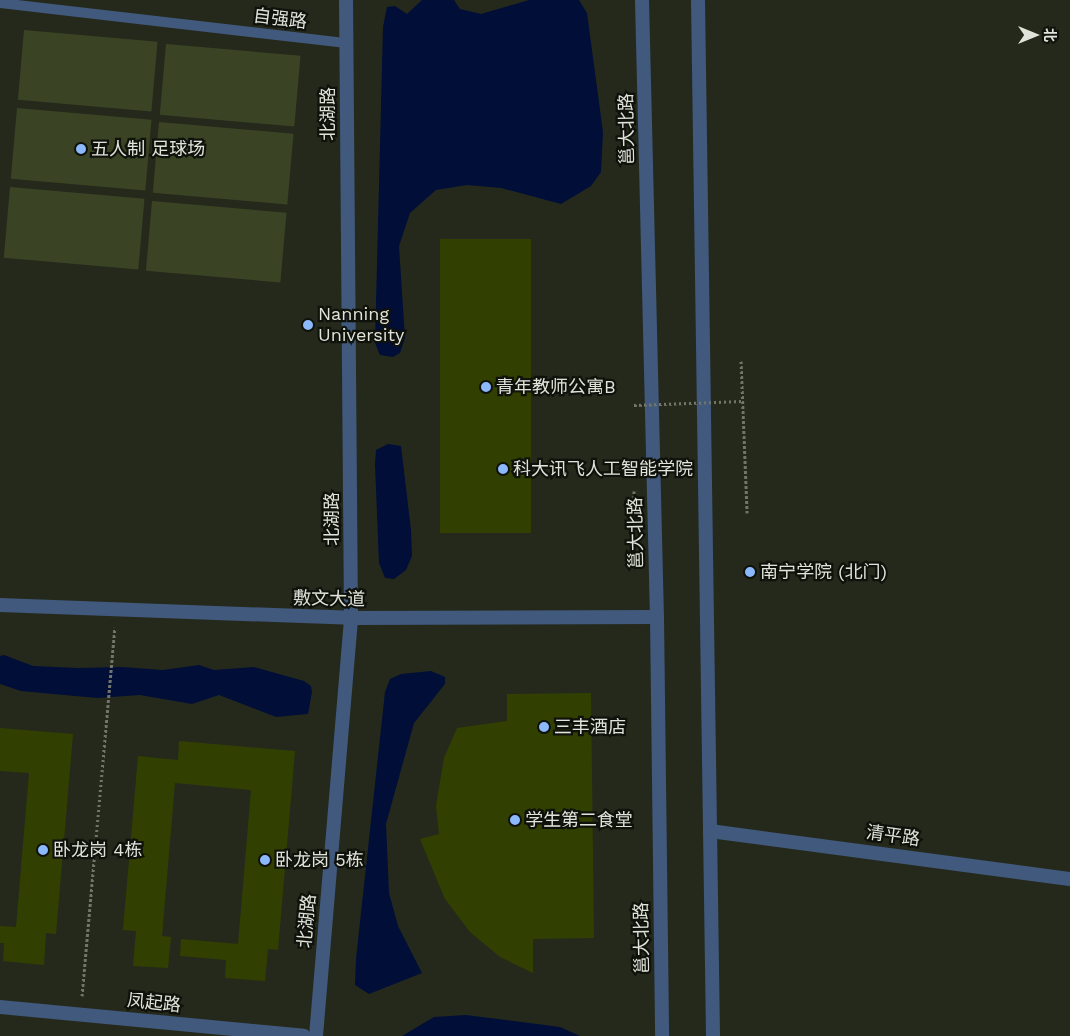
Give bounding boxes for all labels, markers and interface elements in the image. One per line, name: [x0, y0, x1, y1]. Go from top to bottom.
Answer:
street label: 自强路: [252, 5, 308, 33]
north arrow: [1010, 10, 1060, 60]
text: 北: [1042, 28, 1058, 42]
street label: 北湖路: [317, 87, 339, 141]
street label: 邕大北路: [616, 93, 638, 165]
place label: 五人制 足球场: [91, 138, 205, 160]
marker: 五人制 足球场: [75, 143, 87, 155]
place label: Nanning University: [318, 304, 404, 346]
marker: Nanning University: [302, 319, 314, 331]
place label: 青年教师公寓B: [496, 376, 616, 398]
marker: 青年教师公寓B: [480, 381, 492, 393]
place label: 科大讯飞人工智能学院: [513, 458, 693, 480]
marker: 科大讯飞人工智能学院: [497, 463, 509, 475]
street label: 北湖路: [321, 492, 343, 546]
street label: 邕大北路: [625, 497, 647, 569]
place label: 南宁学院 (北门): [760, 561, 887, 583]
marker: 南宁学院 (北门): [744, 566, 756, 578]
street label: 敷文大道: [293, 588, 365, 610]
place label: 三丰酒店: [554, 716, 626, 738]
marker: 三丰酒店: [538, 721, 550, 733]
place label: 学生第二食堂: [525, 809, 633, 831]
marker: 学生第二食堂: [509, 814, 521, 826]
street label: 清平路: [865, 822, 921, 850]
place label: 卧龙岗 4栋: [53, 839, 142, 861]
marker: 卧龙岗 4栋: [37, 844, 49, 856]
place label: 卧龙岗 5栋: [275, 849, 364, 871]
marker: 卧龙岗 5栋: [259, 854, 271, 866]
street label: 北湖路: [294, 893, 320, 949]
street label: 邕大北路: [631, 902, 653, 974]
street label: 凤起路: [126, 989, 182, 1017]

